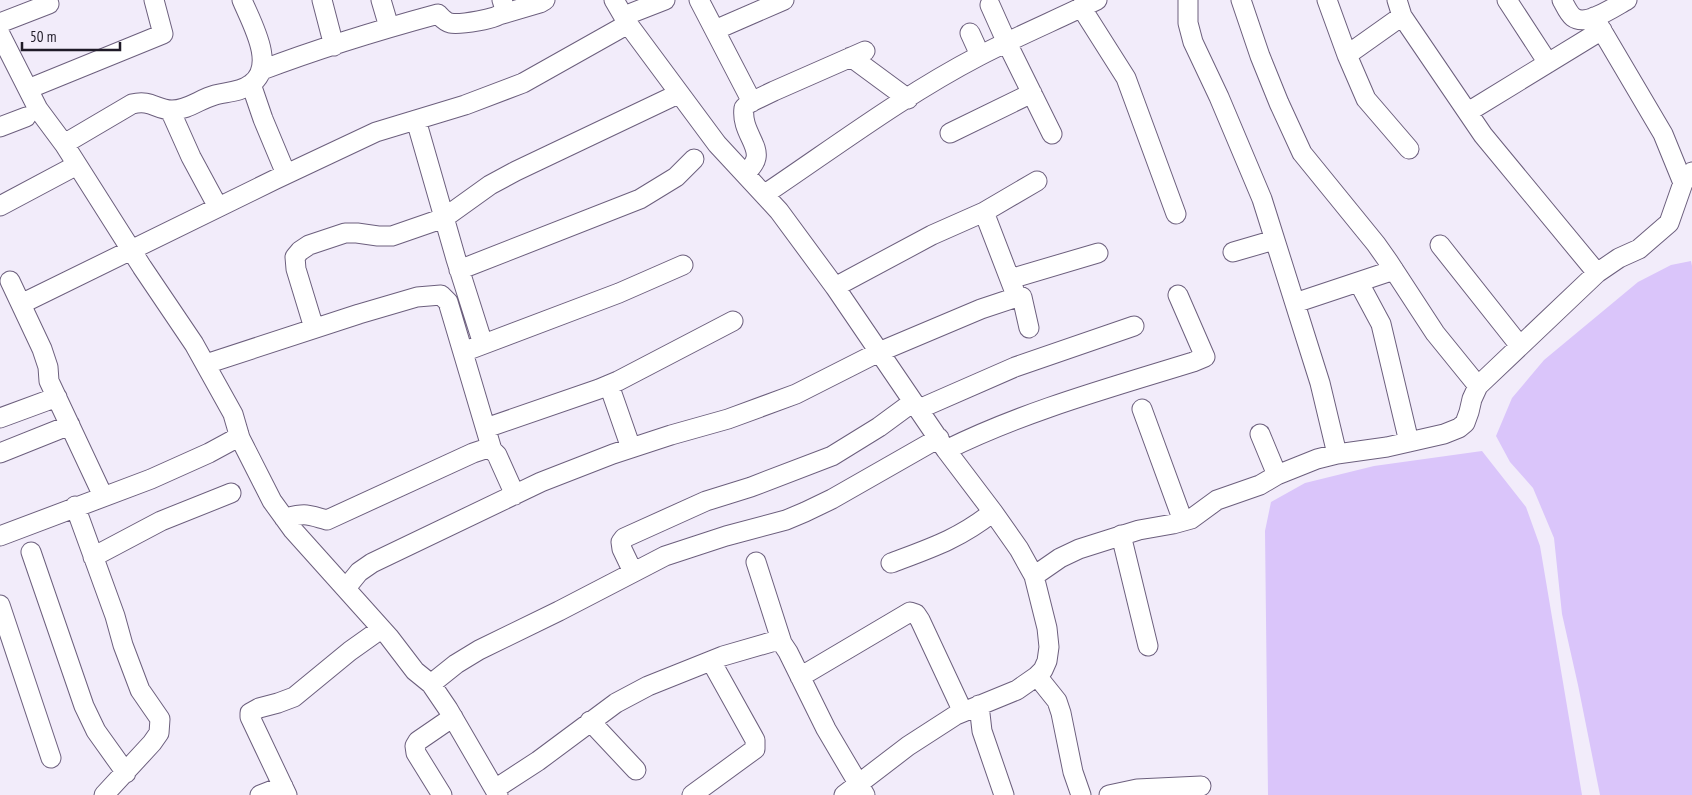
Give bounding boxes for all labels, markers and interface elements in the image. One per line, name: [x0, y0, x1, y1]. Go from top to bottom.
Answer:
scale bar: [22, 20, 120, 52]
text: 50 m: [30, 27, 56, 46]

